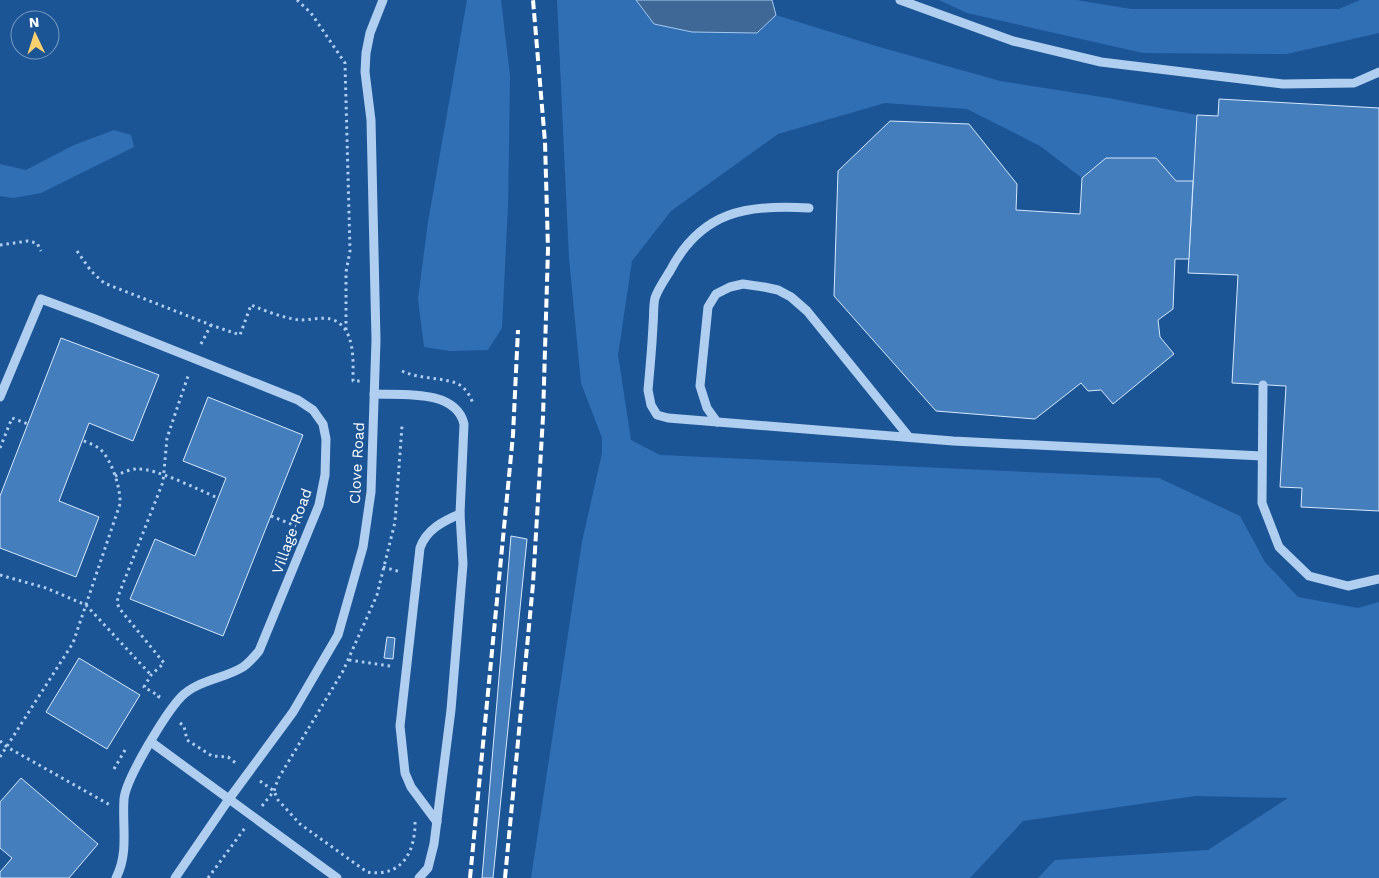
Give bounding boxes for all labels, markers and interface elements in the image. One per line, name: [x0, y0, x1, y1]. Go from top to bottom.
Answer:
north arrow: [10, 10, 60, 60]
text: N: [28, 14, 40, 30]
street label: Clove Road: [346, 422, 368, 504]
street label: Village Road: [268, 486, 316, 576]

